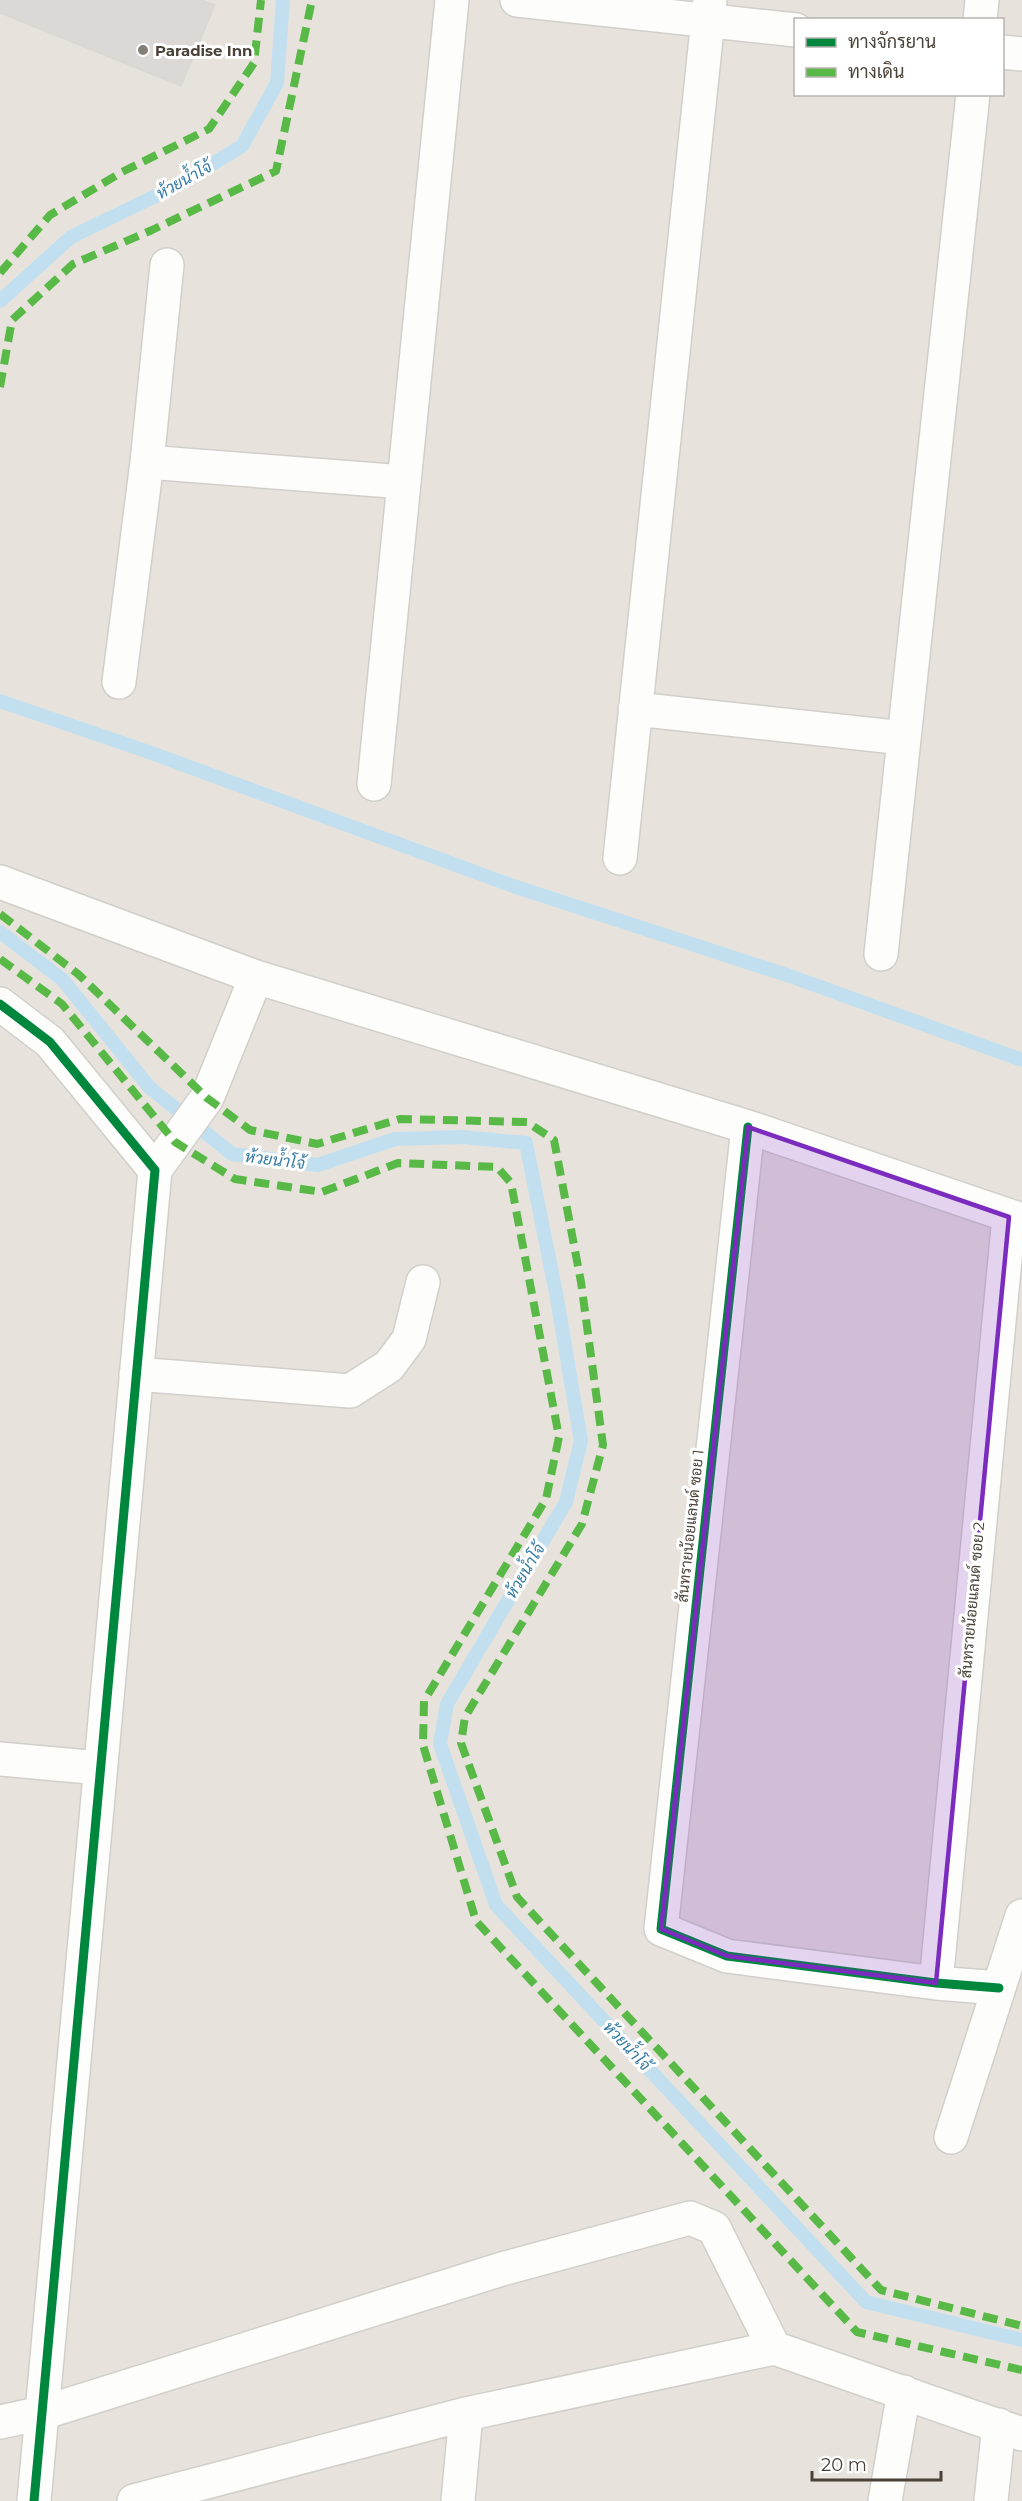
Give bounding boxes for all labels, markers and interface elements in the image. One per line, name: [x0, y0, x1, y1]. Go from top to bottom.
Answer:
legend: [794, 18, 1004, 96]
text: ทางจักรยาน: [848, 31, 936, 53]
place label: Paradise Inn: [155, 41, 252, 60]
marker: Paradise Inn: [136, 43, 150, 57]
text: ทางเดิน: [848, 61, 904, 83]
water label: ห้วยน้ำโจ้: [151, 151, 218, 203]
water label: ห้วยน้ำโจ้: [244, 1142, 310, 1173]
street label: สันทรายน้อยแลนด์ ซอย 1: [673, 1448, 707, 1604]
street label: สันทรายน้อยแลนด์ ซอย 2: [956, 1521, 988, 1679]
water label: ห้วยน้ำโจ้: [497, 1535, 550, 1602]
water label: ห้วยน้ำโจ้: [599, 2014, 660, 2077]
scale bar: [812, 2444, 941, 2482]
text: 20 m: [821, 2454, 867, 2476]

